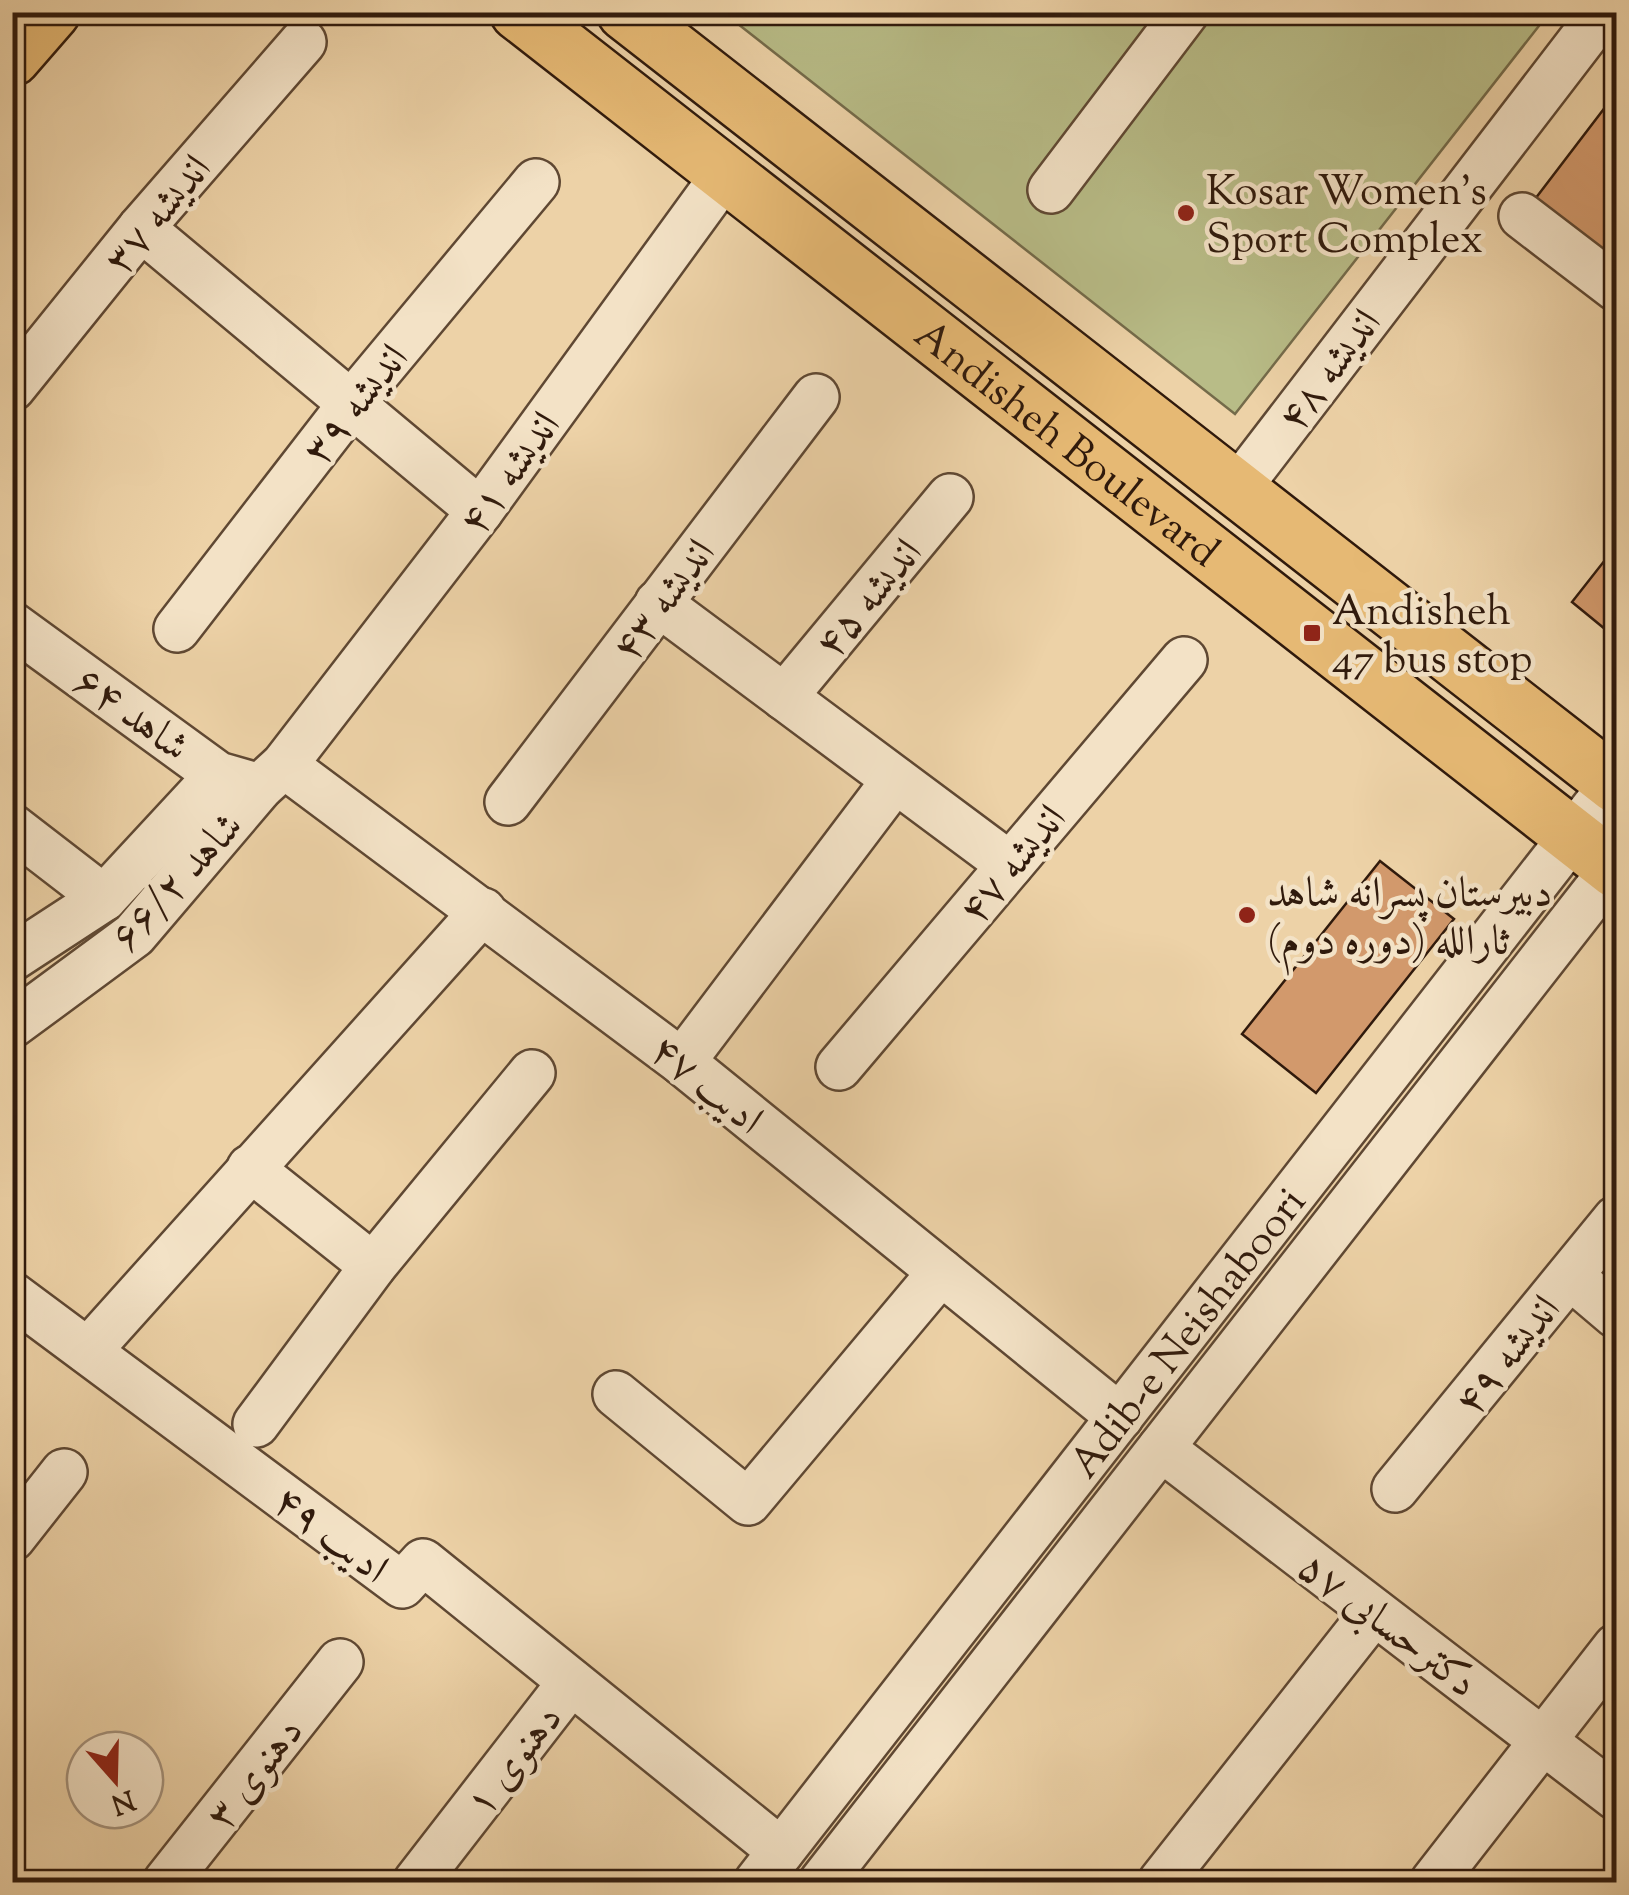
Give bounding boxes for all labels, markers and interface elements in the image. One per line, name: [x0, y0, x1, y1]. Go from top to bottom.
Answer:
street label: اندیشه ۳۷: [92, 143, 228, 289]
place label: Kosar Women's Sport Complex: [1206, 164, 1487, 272]
marker: Kosar Women's Sport Complex: [1175, 202, 1197, 224]
street label: اندیشه ۴۸: [1266, 298, 1398, 446]
street label: Andisheh Boulevard: [900, 308, 1230, 584]
street label: اندیشه ۳۹: [290, 333, 425, 480]
street label: اندیشه ۴۱: [447, 401, 578, 549]
street label: اندیشه ۴۵: [803, 527, 939, 673]
street label: اندیشه ۴۳: [600, 528, 732, 676]
place label: Andisheh 47 bus stop: [1332, 584, 1533, 692]
marker: Andisheh 47 bus stop: [1301, 622, 1323, 644]
street label: شاهد ۶۴: [60, 653, 200, 779]
street label: اندیشه ۴۷: [947, 793, 1083, 939]
street label: شاهد ۶۶/۲: [98, 800, 259, 967]
place label: دبیرستان پسرانه شاهد ثارالله (دوره دوم): [1267, 866, 1552, 976]
marker: دبیرستان پسرانه شاهد ثارالله (دوره دوم): [1236, 904, 1258, 926]
street label: ادیب ۴۷: [635, 1022, 775, 1151]
street label: Adib-e Neishaboori: [1057, 1176, 1323, 1493]
street label: اندیشه ۴۹: [1442, 1284, 1577, 1431]
street label: ادیب ۴۹: [259, 1474, 399, 1600]
street label: دکترحسابی ۵۷: [1284, 1539, 1488, 1715]
street label: دهنوی ۱: [453, 1693, 579, 1831]
street label: دهنوی ۳: [194, 1706, 320, 1844]
north arrow: [65, 1730, 165, 1830]
text: N: [105, 1778, 140, 1823]

